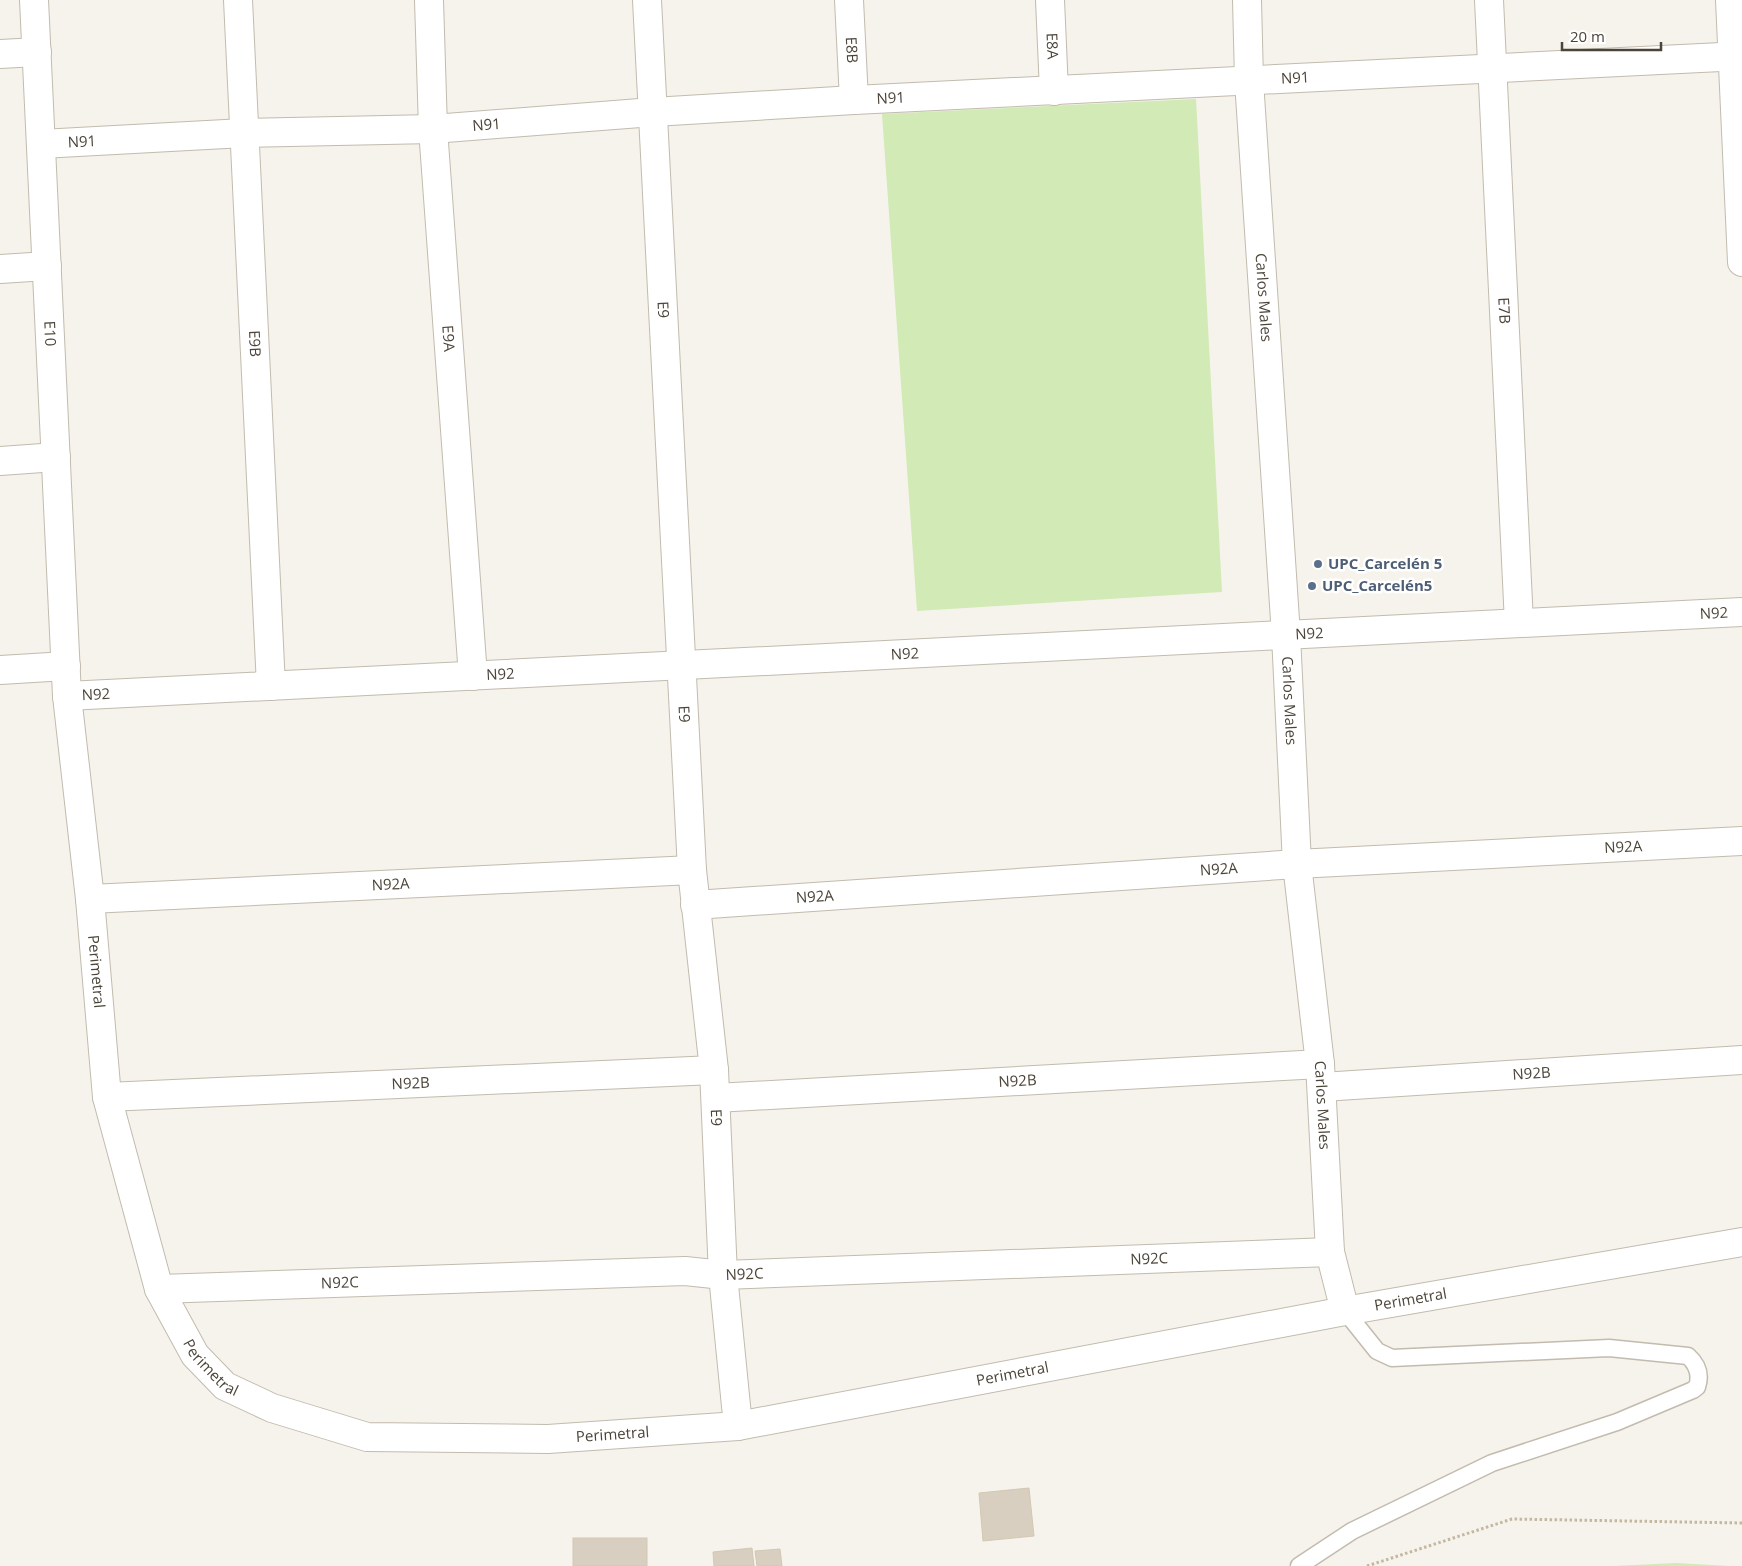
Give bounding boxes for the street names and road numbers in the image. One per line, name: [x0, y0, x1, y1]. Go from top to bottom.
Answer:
street label: E8A: [1042, 32, 1064, 60]
street label: E8B: [842, 36, 863, 64]
street label: N91: [1280, 66, 1310, 88]
street label: N91: [876, 86, 905, 108]
street label: N91: [471, 113, 501, 135]
street label: N91: [67, 130, 97, 152]
street label: Carlos Males: [1252, 252, 1277, 343]
street label: E7B: [1494, 297, 1516, 324]
street label: E9: [654, 301, 674, 319]
street label: E10: [40, 320, 61, 347]
street label: E9A: [438, 324, 460, 353]
street label: E9B: [245, 330, 266, 357]
street label: N92: [1699, 602, 1729, 623]
street label: N92: [1295, 622, 1324, 643]
street label: N92: [890, 642, 920, 664]
street label: Carlos Males: [1278, 656, 1302, 746]
street label: N92: [486, 663, 515, 684]
street label: N92: [81, 683, 111, 704]
street label: E9: [675, 705, 695, 723]
street label: N92A: [1604, 835, 1643, 857]
street label: N92A: [1199, 857, 1239, 880]
street label: N92A: [371, 873, 411, 894]
street label: N92A: [795, 885, 835, 907]
street label: Perimetral: [84, 934, 110, 1009]
street label: Carlos Males: [1311, 1060, 1336, 1150]
street label: N92B: [1512, 1061, 1551, 1084]
street label: N92B: [998, 1069, 1037, 1091]
street label: N92B: [391, 1072, 430, 1093]
street label: E9: [707, 1109, 727, 1126]
street label: N92C: [1130, 1247, 1168, 1269]
street label: N92C: [725, 1262, 764, 1284]
street label: N92C: [321, 1271, 359, 1292]
street label: Perimetral: [1372, 1282, 1448, 1315]
street label: Perimetral: [179, 1335, 242, 1400]
street label: Perimetral: [974, 1356, 1050, 1390]
street label: Perimetral: [575, 1421, 650, 1446]

